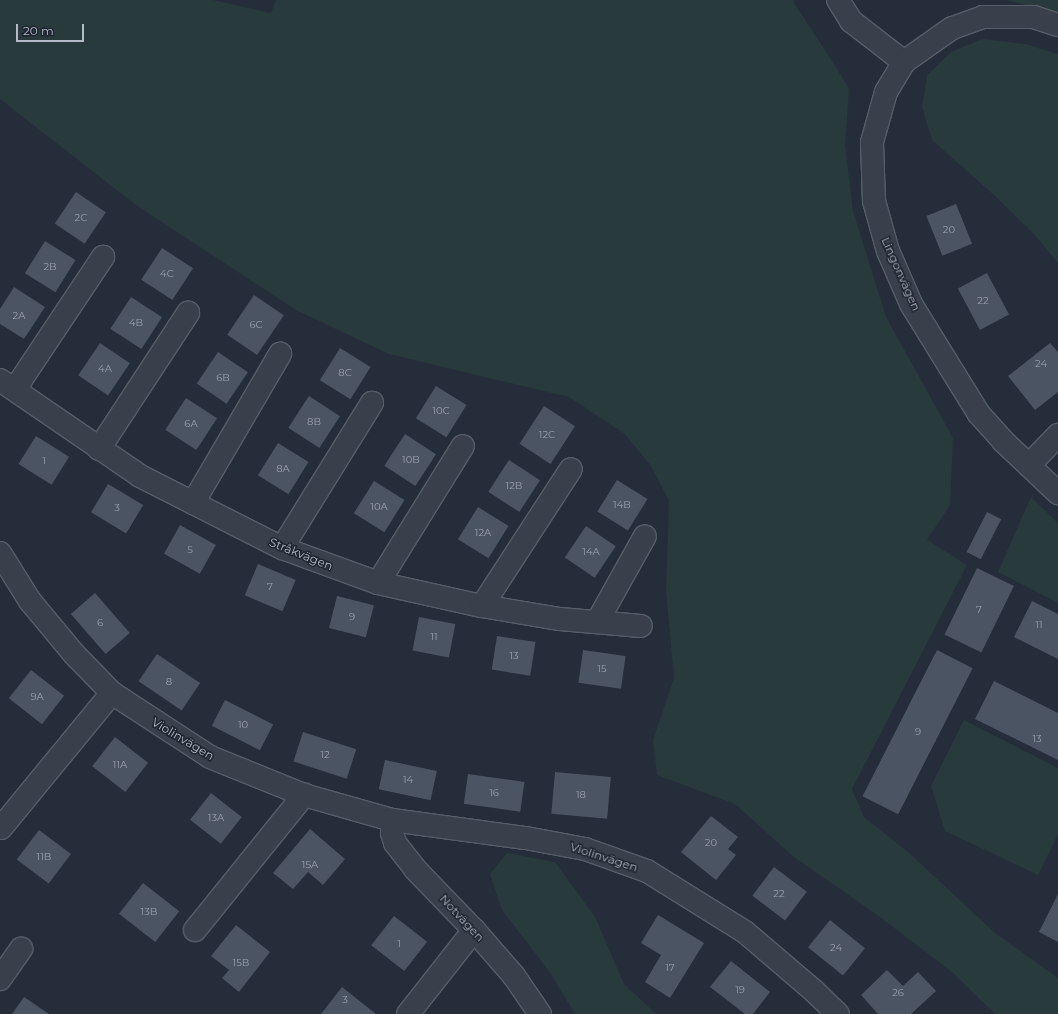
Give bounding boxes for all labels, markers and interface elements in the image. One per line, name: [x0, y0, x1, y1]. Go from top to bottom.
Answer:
scale bar: [18, 16, 86, 42]
text: 20 m: [23, 23, 54, 38]
house number: 2C: [75, 212, 87, 224]
house number: 20: [943, 224, 955, 236]
street label: Lingonvägen: [878, 235, 924, 313]
house number: 2B: [43, 261, 57, 273]
house number: 4C: [160, 268, 174, 280]
house number: 22: [977, 295, 989, 307]
house number: 2A: [13, 310, 25, 322]
house number: 4B: [129, 317, 143, 329]
house number: 6C: [249, 319, 263, 331]
house number: 24: [1035, 358, 1047, 370]
house number: 4A: [98, 363, 112, 375]
house number: 8C: [338, 367, 352, 379]
house number: 6B: [216, 372, 230, 384]
house number: 10C: [432, 405, 450, 417]
house number: 8B: [307, 416, 321, 428]
house number: 6A: [184, 418, 198, 430]
house number: 12C: [539, 429, 555, 441]
house number: 10B: [402, 454, 420, 466]
house number: 1: [42, 455, 46, 467]
house number: 8A: [276, 463, 290, 475]
house number: 12B: [506, 480, 522, 492]
house number: 14B: [613, 499, 631, 511]
house number: 10A: [370, 501, 388, 513]
house number: 3: [114, 502, 120, 514]
house number: 12A: [475, 527, 491, 539]
street label: Stråkvägen: [267, 535, 335, 573]
house number: 5: [187, 544, 193, 556]
house number: 14A: [582, 546, 600, 558]
house number: 7: [267, 581, 273, 593]
house number: 7: [976, 604, 982, 616]
house number: 9: [349, 611, 355, 623]
house number: 6: [97, 617, 103, 629]
house number: 11: [1035, 619, 1043, 631]
house number: 11: [430, 631, 438, 643]
house number: 13: [509, 650, 519, 662]
house number: 15: [597, 663, 607, 675]
house number: 8: [166, 676, 172, 688]
house number: 9A: [30, 691, 44, 703]
street label: Violinvägen: [149, 715, 217, 763]
house number: 10: [238, 719, 248, 731]
house number: 9: [915, 726, 921, 738]
house number: 13: [1032, 733, 1042, 745]
house number: 12: [320, 749, 330, 761]
house number: 11A: [113, 759, 127, 771]
house number: 14: [403, 774, 413, 786]
house number: 16: [489, 787, 499, 799]
house number: 18: [576, 789, 586, 801]
house number: 13A: [208, 812, 224, 824]
house number: 20: [705, 837, 717, 849]
street label: Violinvägen: [568, 839, 640, 875]
house number: 11B: [37, 851, 51, 863]
house number: 15A: [302, 859, 318, 871]
house number: 22: [773, 888, 785, 900]
street label: Notvägen: [437, 892, 487, 944]
house number: 13B: [141, 906, 157, 918]
house number: 1: [397, 938, 401, 950]
house number: 24: [830, 942, 842, 954]
house number: 15B: [233, 957, 249, 969]
house number: 17: [665, 962, 675, 974]
house number: 19: [735, 984, 745, 996]
house number: 26: [892, 987, 904, 999]
house number: 3: [342, 994, 348, 1006]

